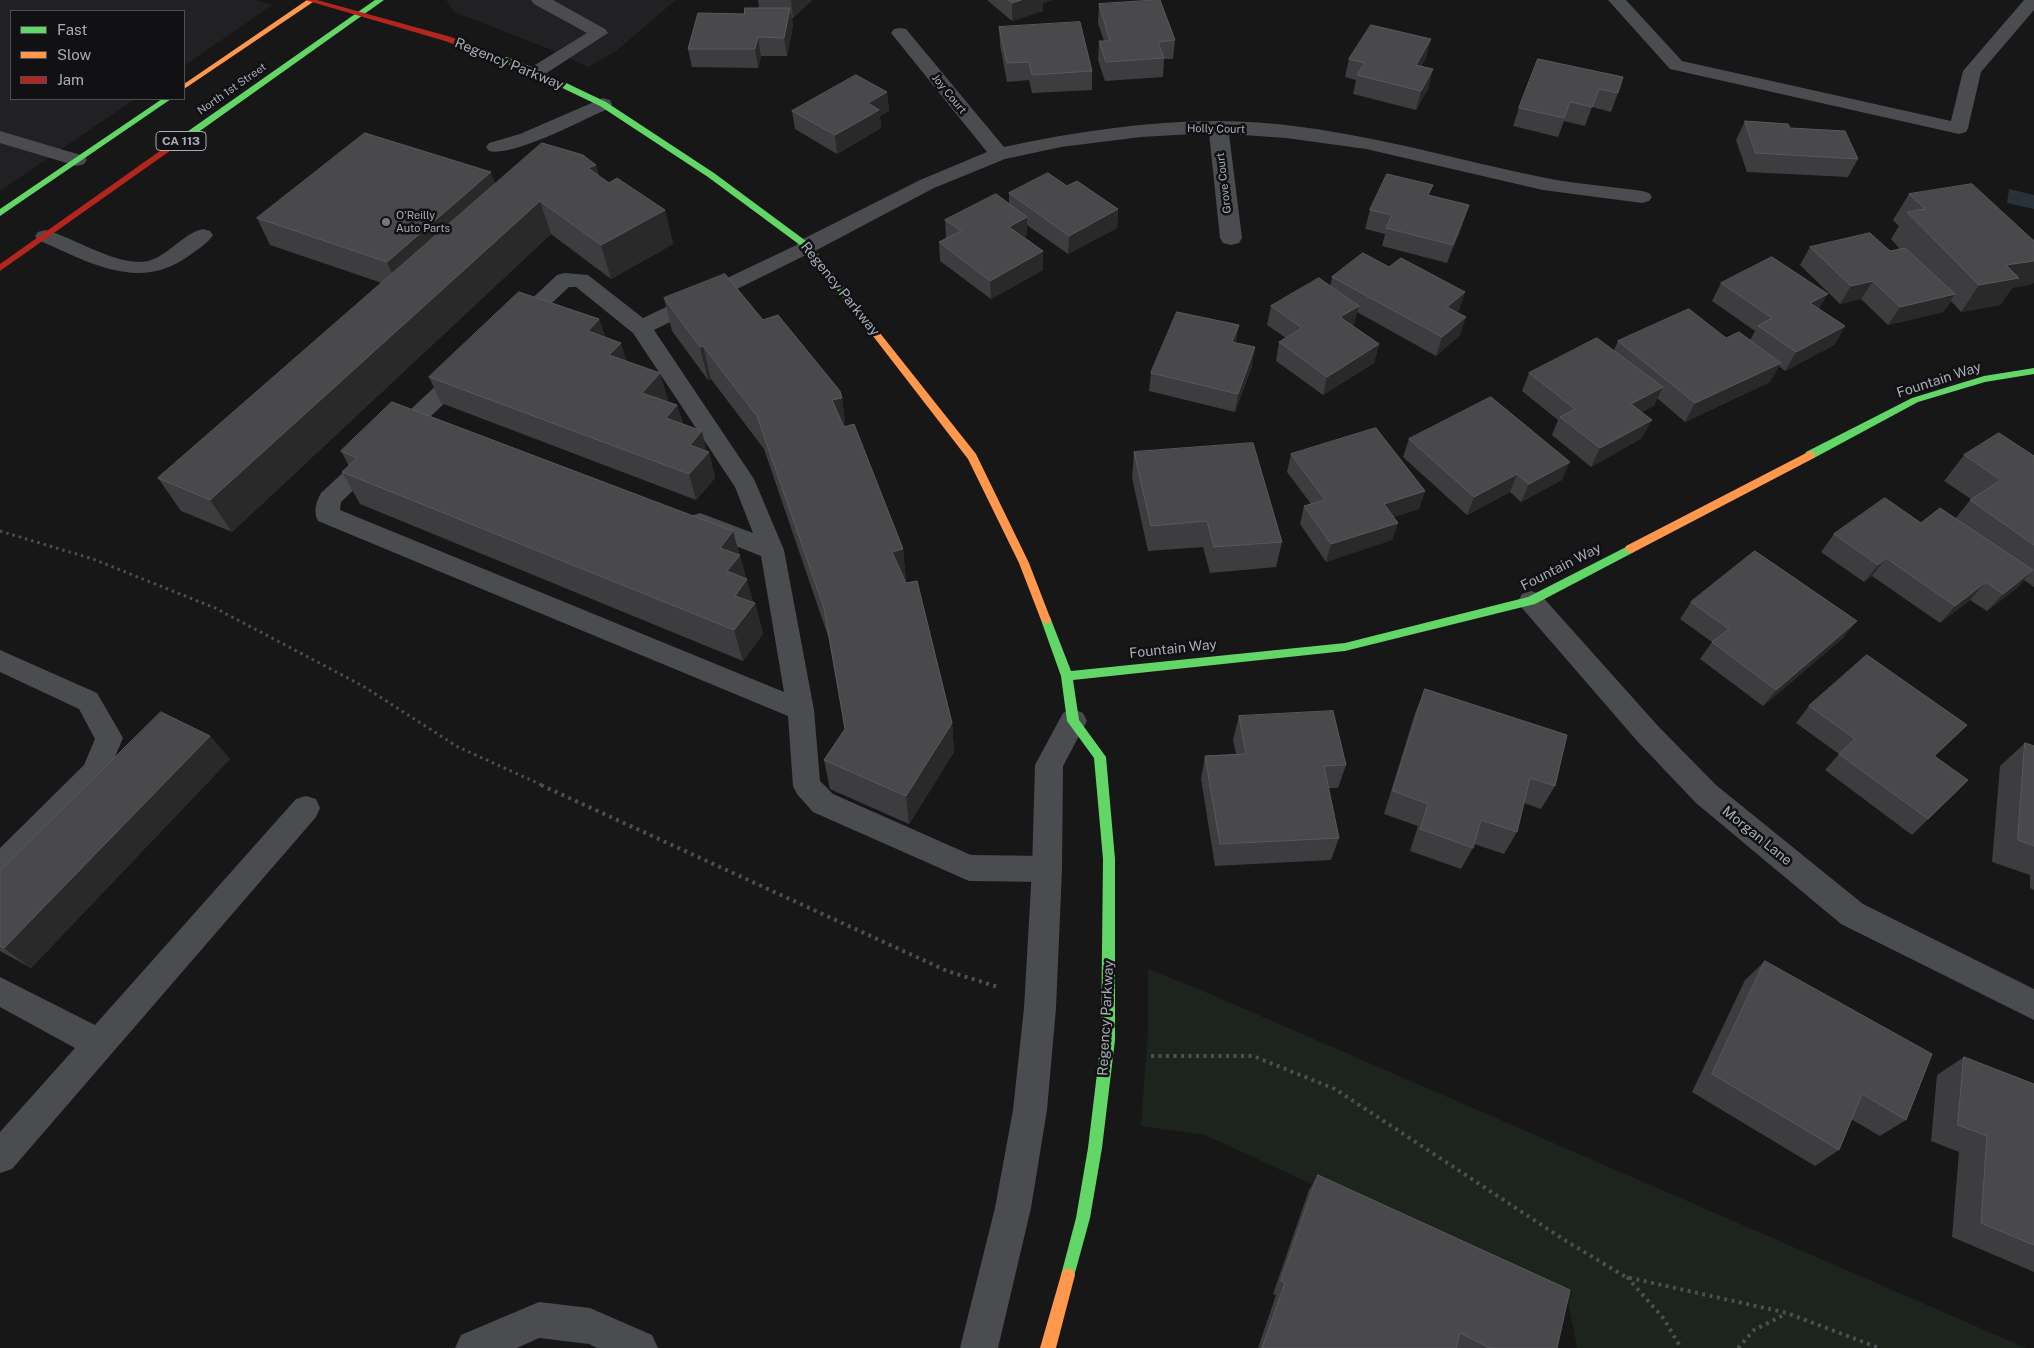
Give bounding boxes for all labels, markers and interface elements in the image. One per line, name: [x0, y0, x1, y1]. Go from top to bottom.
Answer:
legend: [10, 10, 185, 100]
text: Fast: [57, 21, 87, 38]
street label: Regency Parkway: [452, 35, 566, 93]
text: Slow: [57, 46, 91, 63]
street label: North 1st Street: [195, 60, 269, 118]
text: Jam: [57, 71, 84, 88]
street label: Joy Court: [929, 71, 969, 117]
street label: Holly Court: [1187, 122, 1245, 136]
road number: CA 113: [156, 132, 206, 150]
street label: Grove Court: [1214, 152, 1234, 214]
place label: O'Reilly Auto Parts: [396, 209, 450, 235]
marker: O'Reilly Auto Parts: [380, 216, 392, 228]
street label: Regency Parkway: [797, 239, 883, 339]
street label: Fountain Way: [1895, 358, 1983, 402]
street label: Fountain Way: [1518, 540, 1604, 594]
street label: Fountain Way: [1128, 636, 1218, 662]
street label: Morgan Lane: [1719, 803, 1795, 869]
street label: Regency Parkway: [1095, 960, 1117, 1076]

